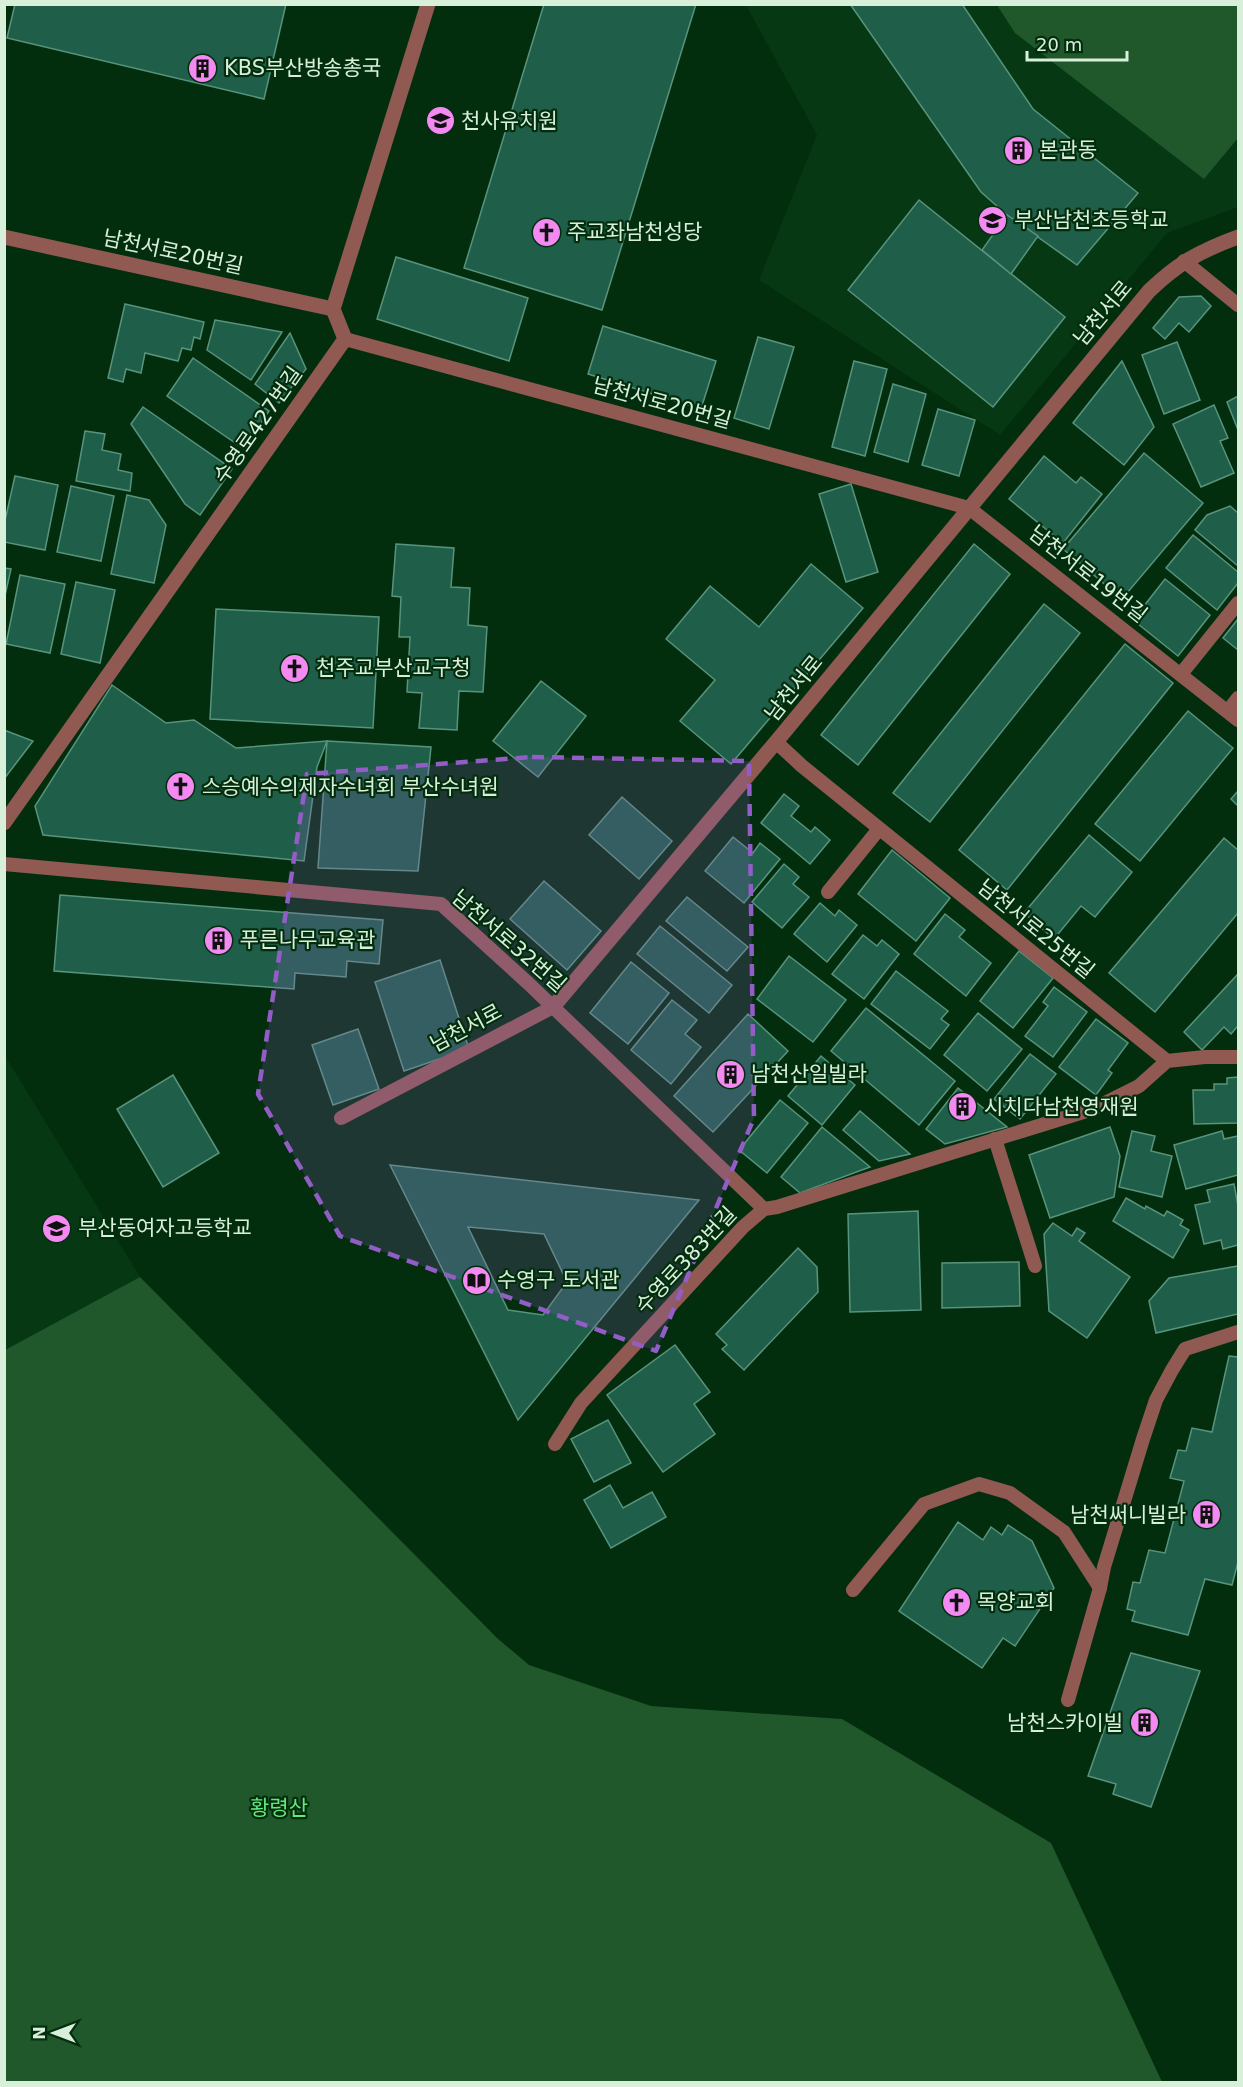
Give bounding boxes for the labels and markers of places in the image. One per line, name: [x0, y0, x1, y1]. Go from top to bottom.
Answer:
building icon: KBS부산방송총국: [187, 52, 219, 84]
place label: KBS부산방송총국: [224, 56, 381, 80]
school or university icon: 천사유치원: [424, 105, 456, 137]
place label: 천사유치원: [461, 109, 558, 133]
building icon: 본관동: [1002, 134, 1034, 166]
place label: 본관동: [1039, 138, 1097, 162]
school or university icon: 부산남천초등학교: [977, 204, 1009, 236]
place label: 부산남천초등학교: [1014, 208, 1169, 232]
church icon: 주교좌남천성당: [530, 216, 562, 248]
place label: 주교좌남천성당: [567, 220, 702, 244]
church icon: 천주교부산교구청: [279, 652, 311, 684]
place label: 천주교부산교구청: [316, 656, 471, 680]
church icon: 스승예수의제자수녀회 부산수녀원: [165, 771, 197, 803]
place label: 스승예수의제자수녀회 부산수녀원: [202, 775, 498, 799]
building icon: 푸른나무교육관: [203, 924, 235, 956]
place label: 푸른나무교육관: [240, 928, 375, 952]
building icon: 남천산일빌라: [714, 1058, 746, 1090]
place label: 남천산일빌라: [751, 1062, 867, 1086]
building icon: 시치다남천영재원: [947, 1091, 979, 1123]
place label: 시치다남천영재원: [984, 1095, 1139, 1119]
school or university icon: 부산동여자고등학교: [41, 1212, 73, 1244]
place label: 부산동여자고등학교: [78, 1216, 252, 1240]
library icon: 수영구 도서관: [460, 1264, 492, 1296]
place label: 수영구 도서관: [497, 1268, 620, 1292]
building icon: 남천써니빌라: [1191, 1499, 1223, 1531]
place label: 남천써니빌라: [1070, 1503, 1186, 1527]
church icon: 목양교회: [940, 1586, 972, 1618]
place label: 목양교회: [977, 1590, 1054, 1614]
building icon: 남천스카이빌: [1128, 1707, 1160, 1739]
place label: 남천스카이빌: [1007, 1711, 1123, 1735]

